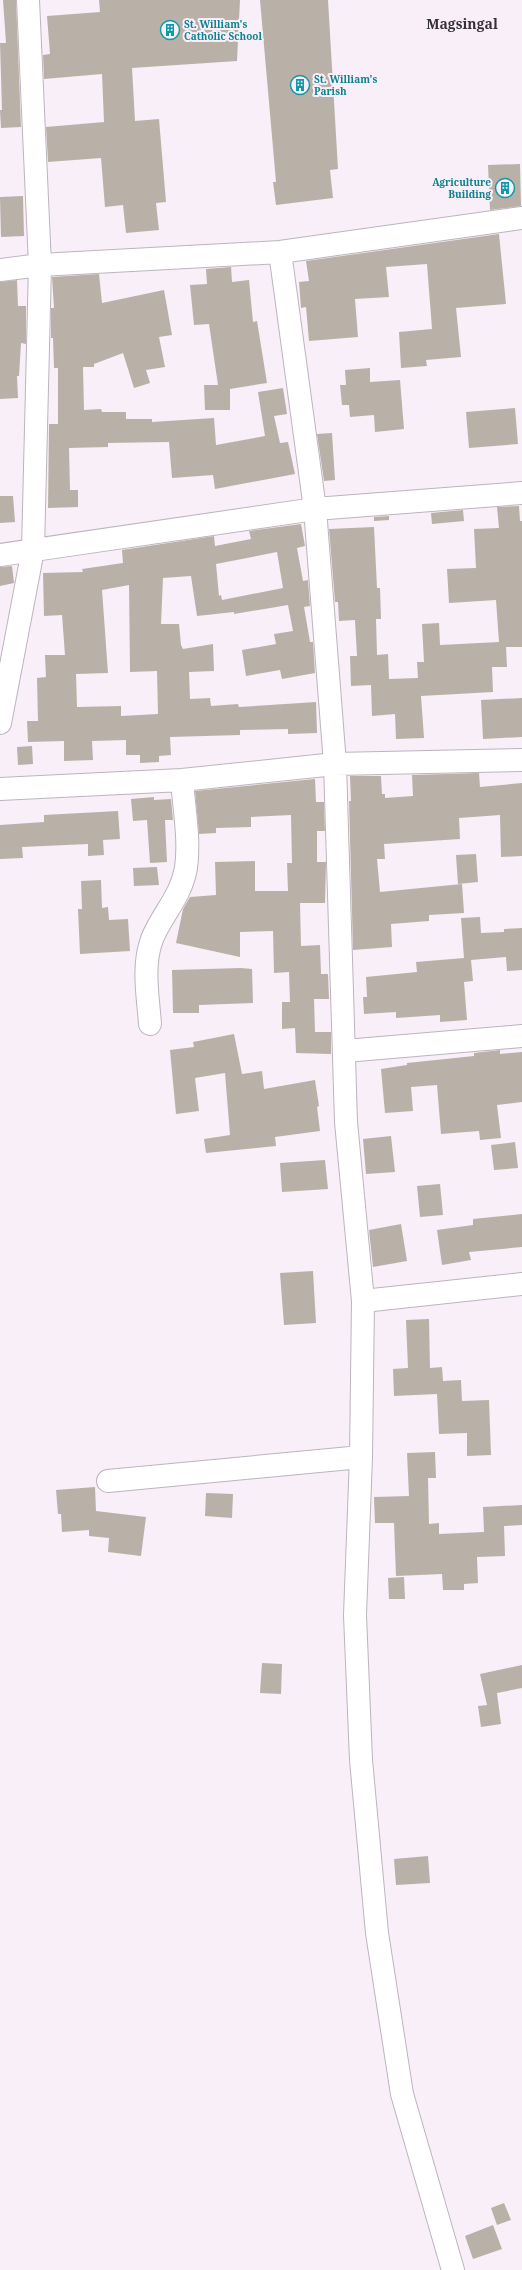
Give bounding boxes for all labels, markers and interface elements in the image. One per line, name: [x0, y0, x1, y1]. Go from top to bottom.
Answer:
district label: Magsingal: [426, 14, 498, 33]
place label: St. William's Catholic School: [184, 17, 262, 43]
building icon: St. William's Catholic School: [159, 19, 181, 41]
place label: St. William's Parish: [314, 72, 377, 98]
building icon: St. William's Parish: [289, 74, 311, 96]
place label: Agriculture Building: [432, 175, 491, 201]
building icon: Agriculture Building: [494, 177, 516, 199]

